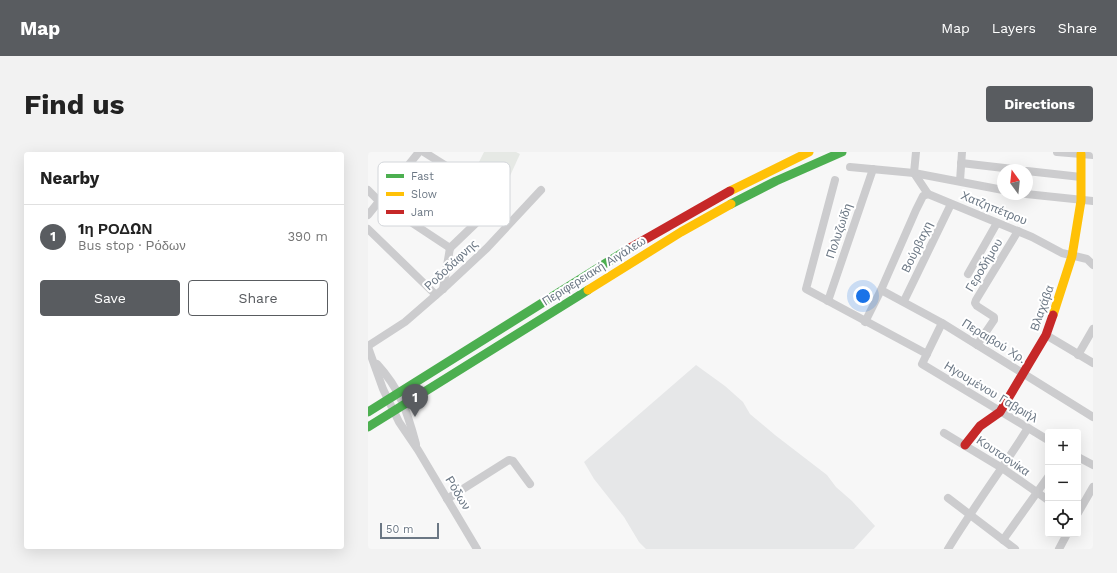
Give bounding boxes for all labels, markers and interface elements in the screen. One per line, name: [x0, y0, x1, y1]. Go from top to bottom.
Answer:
text: Map: [20, 17, 60, 40]
text: Map: [941, 20, 970, 36]
text: Layers: [992, 20, 1036, 36]
text: Share: [1058, 20, 1097, 36]
button: Directions: [986, 86, 1093, 122]
text: Find us: [24, 88, 124, 121]
legend: [378, 162, 510, 226]
north arrow: [997, 164, 1033, 200]
text: Nearby: [40, 168, 99, 188]
text: Fast: [411, 170, 434, 183]
text: Slow: [411, 188, 437, 201]
street label: Χατζηπέτρου: [959, 188, 1029, 228]
street label: Πολυζωίδη: [823, 202, 855, 260]
text: Jam: [411, 206, 434, 219]
street label: Βούρβαχη: [899, 219, 935, 275]
text: 1η ΡΟΔΩΝ: [78, 220, 152, 238]
text: 1: [50, 229, 56, 244]
text: 390 m: [287, 229, 328, 244]
street label: Περιφερειακή Αιγάλεω: [540, 233, 648, 309]
street label: Γεροδήμου: [963, 236, 1005, 294]
street label: Ροδοδάφνης: [421, 237, 481, 293]
text: Bus stop · Ρόδων: [78, 238, 186, 253]
button: Save: [40, 280, 180, 316]
button: Share: [188, 280, 328, 316]
street label: Βλαχάβα: [1027, 283, 1057, 333]
your location: [853, 286, 873, 306]
street label: Περαιβού Χρ.: [959, 316, 1029, 366]
street label: Ηγουμένου Γαβριήλ: [942, 359, 1040, 425]
pin: 1: [402, 384, 428, 417]
map controls: [1045, 429, 1081, 537]
button: +: [1045, 429, 1081, 465]
street label: Κουτσονίκα: [974, 433, 1032, 479]
button: −: [1045, 465, 1081, 501]
street label: Ρόδων: [443, 474, 473, 512]
button: locate: [1045, 501, 1081, 537]
scale bar: [380, 521, 439, 540]
text: 50 m: [386, 523, 413, 536]

